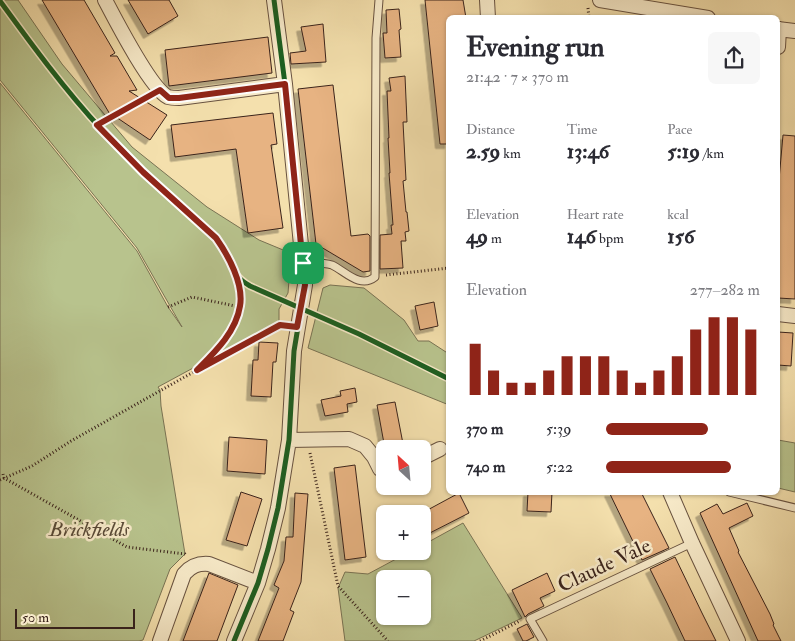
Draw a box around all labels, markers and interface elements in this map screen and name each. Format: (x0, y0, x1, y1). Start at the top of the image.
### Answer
text: Evening run (466, 30, 604, 65)
button: share (708, 32, 760, 84)
text: 21:42 · 7 × 370 m (466, 67, 569, 87)
text: Distance (466, 121, 515, 138)
text: Time (567, 121, 597, 138)
text: Pace (667, 121, 692, 138)
text: 2.59 (466, 138, 500, 165)
text: 13:46 (567, 138, 609, 165)
text: 5:19 (667, 138, 700, 165)
text: km (500, 145, 521, 162)
text: /km (700, 145, 724, 162)
text: Elevation (466, 206, 519, 223)
text: Heart rate (567, 206, 624, 223)
text: kcal (667, 206, 689, 223)
text: 49 (466, 223, 488, 250)
text: 146 (567, 223, 596, 250)
text: 156 (667, 223, 695, 250)
text: m (488, 230, 502, 247)
text: bpm (596, 230, 624, 247)
pin (282, 242, 324, 284)
icon: arrive (289, 249, 317, 277)
text: Elevation (466, 280, 527, 300)
text: 277–282 m (690, 280, 760, 300)
text: 370 m (466, 419, 503, 439)
text: 5:39 (546, 419, 571, 439)
north arrow (376, 440, 431, 495)
map controls (376, 440, 431, 625)
text: 740 m (466, 457, 506, 477)
text: 5:22 (546, 457, 573, 477)
button: + (376, 505, 431, 560)
park label: Brickfields (48, 516, 130, 543)
street label: Claude Vale (553, 532, 655, 599)
button: − (376, 570, 431, 625)
scale bar (15, 606, 135, 629)
text: 50 m (22, 609, 49, 626)

